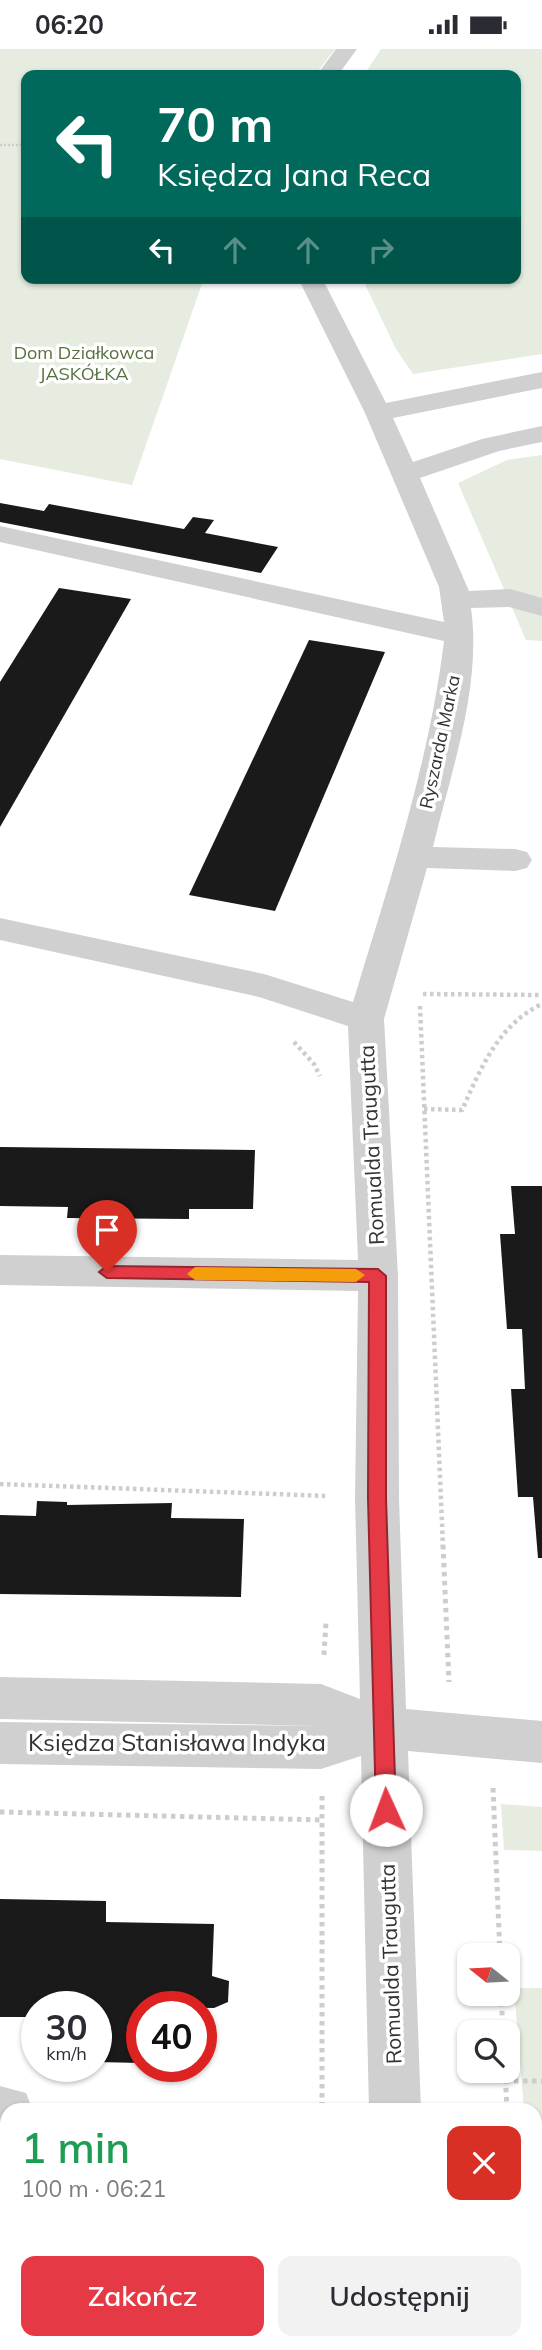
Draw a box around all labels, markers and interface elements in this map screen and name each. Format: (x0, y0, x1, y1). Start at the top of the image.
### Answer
text: 06:20 (35, 8, 104, 41)
text: 70 m (157, 93, 273, 154)
icon: left (42, 98, 133, 189)
text: Księdza Jana Reca (157, 154, 431, 194)
icon: left (143, 231, 181, 269)
icon: ahead (216, 231, 254, 269)
icon: ahead (289, 231, 327, 269)
icon: right (362, 231, 400, 269)
park label: Dom Działkowca JASKÓŁKA (14, 341, 154, 385)
street label: Ryszarda Marka (414, 673, 465, 811)
street label: Romualda Traugutta (353, 1044, 389, 1246)
pin (77, 1200, 137, 1272)
icon: arrive (88, 1211, 126, 1249)
street label: Księdza Stanisława Indyka (28, 1727, 326, 1757)
position arrow (349, 1773, 423, 1847)
street label: Romualda Traugutta (374, 1864, 406, 2065)
north arrow (457, 1943, 520, 2005)
map controls (457, 1943, 520, 2083)
speed limit sign: 40 (126, 1991, 217, 2082)
text: 30 (45, 2005, 88, 2049)
button: search (457, 2020, 520, 2083)
text: km/h (46, 2042, 87, 2065)
text: 1 min (21, 2121, 130, 2174)
button: close (447, 2126, 521, 2200)
text: 100 m · 06:21 (21, 2174, 166, 2203)
button: Zakończ (21, 2256, 264, 2336)
button: Udostępnij (278, 2256, 521, 2336)

